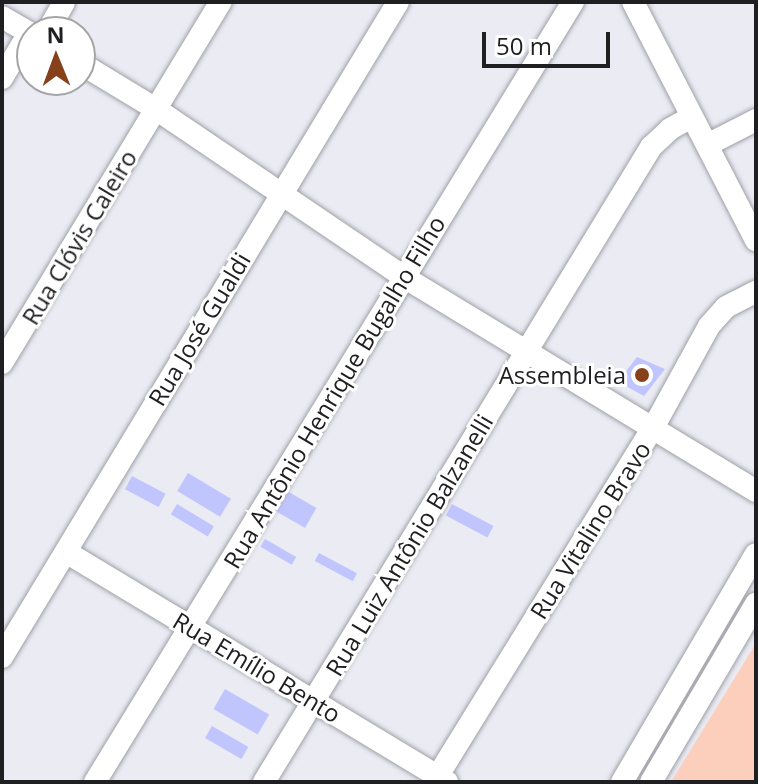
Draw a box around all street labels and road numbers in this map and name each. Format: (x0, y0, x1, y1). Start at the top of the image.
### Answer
street label: Rua Clóvis Caleiro (15, 144, 143, 330)
street label: Rua Antônio Henrique Bugalho Filho (217, 211, 451, 573)
street label: Rua José Gualdi (142, 247, 256, 411)
street label: Rua Luiz Antônio Balzanelli (319, 409, 499, 681)
street label: Rua Vitalino Bravo (524, 436, 656, 624)
street label: Rua Emílio Bento (168, 606, 346, 728)

